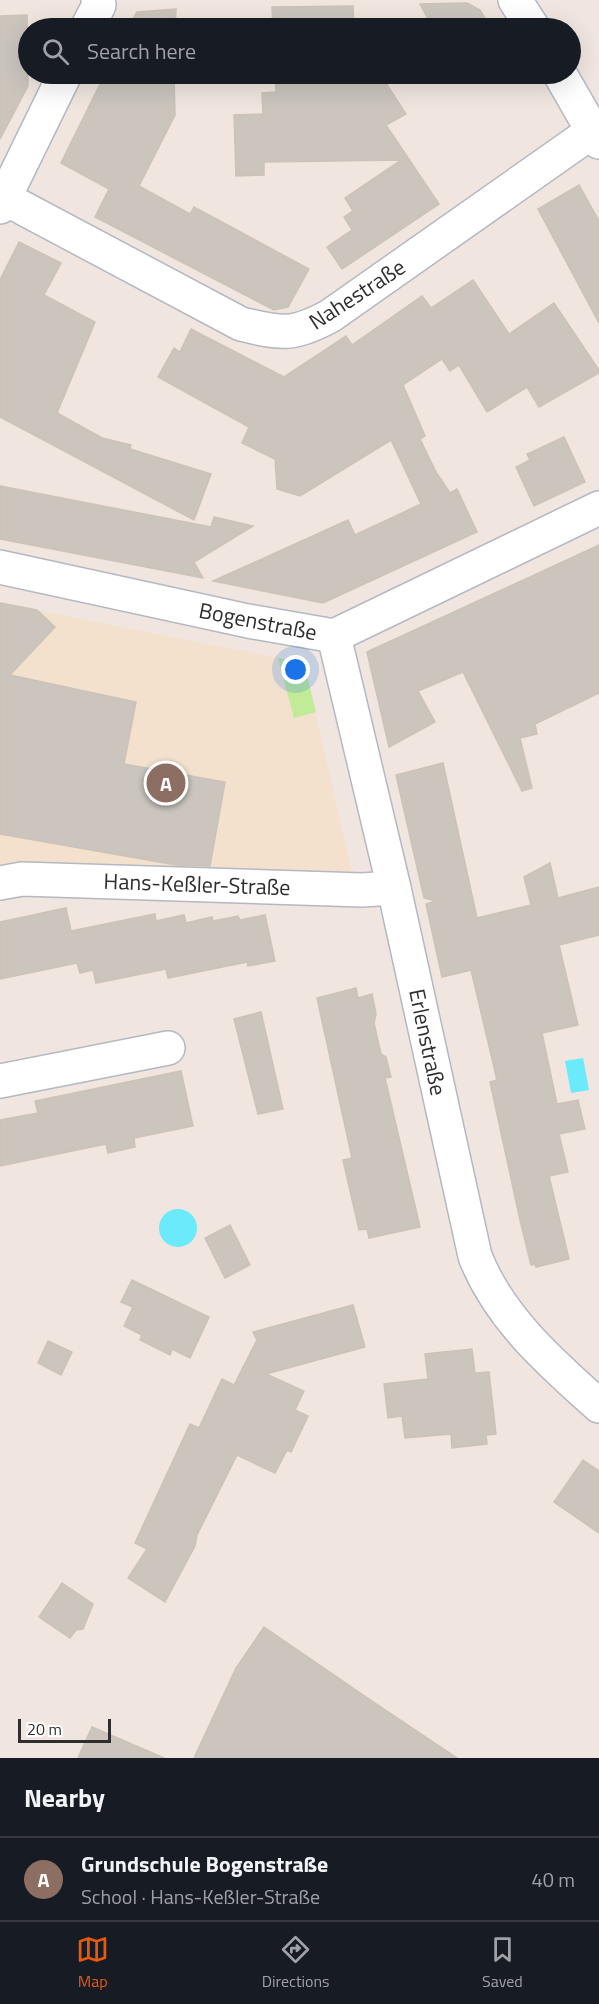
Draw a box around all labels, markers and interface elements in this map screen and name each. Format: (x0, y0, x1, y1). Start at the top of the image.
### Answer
search box (18, 18, 581, 84)
text: Search here (87, 34, 196, 68)
icon: search (39, 35, 72, 68)
street label: Nahestraße (302, 250, 412, 338)
street label: Bogenstraße (196, 593, 320, 649)
your location (281, 655, 310, 684)
pin: A (146, 760, 186, 806)
street label: Hans-Keßler-Straße (103, 864, 291, 904)
street label: Erlenstraße (400, 986, 456, 1098)
scale bar (18, 1716, 111, 1744)
text: 20 m (27, 1717, 62, 1741)
text: Nearby (24, 1778, 105, 1817)
text: Grundschule Bogenstraße (81, 1847, 328, 1881)
text: A (37, 1864, 50, 1895)
text: 40 m (531, 1864, 575, 1895)
text: School · Hans-Keßler-Straße (81, 1881, 320, 1912)
tab: Map (76, 1933, 109, 1993)
tab: Directions (262, 1933, 330, 1993)
tab: Saved (482, 1933, 523, 1993)

